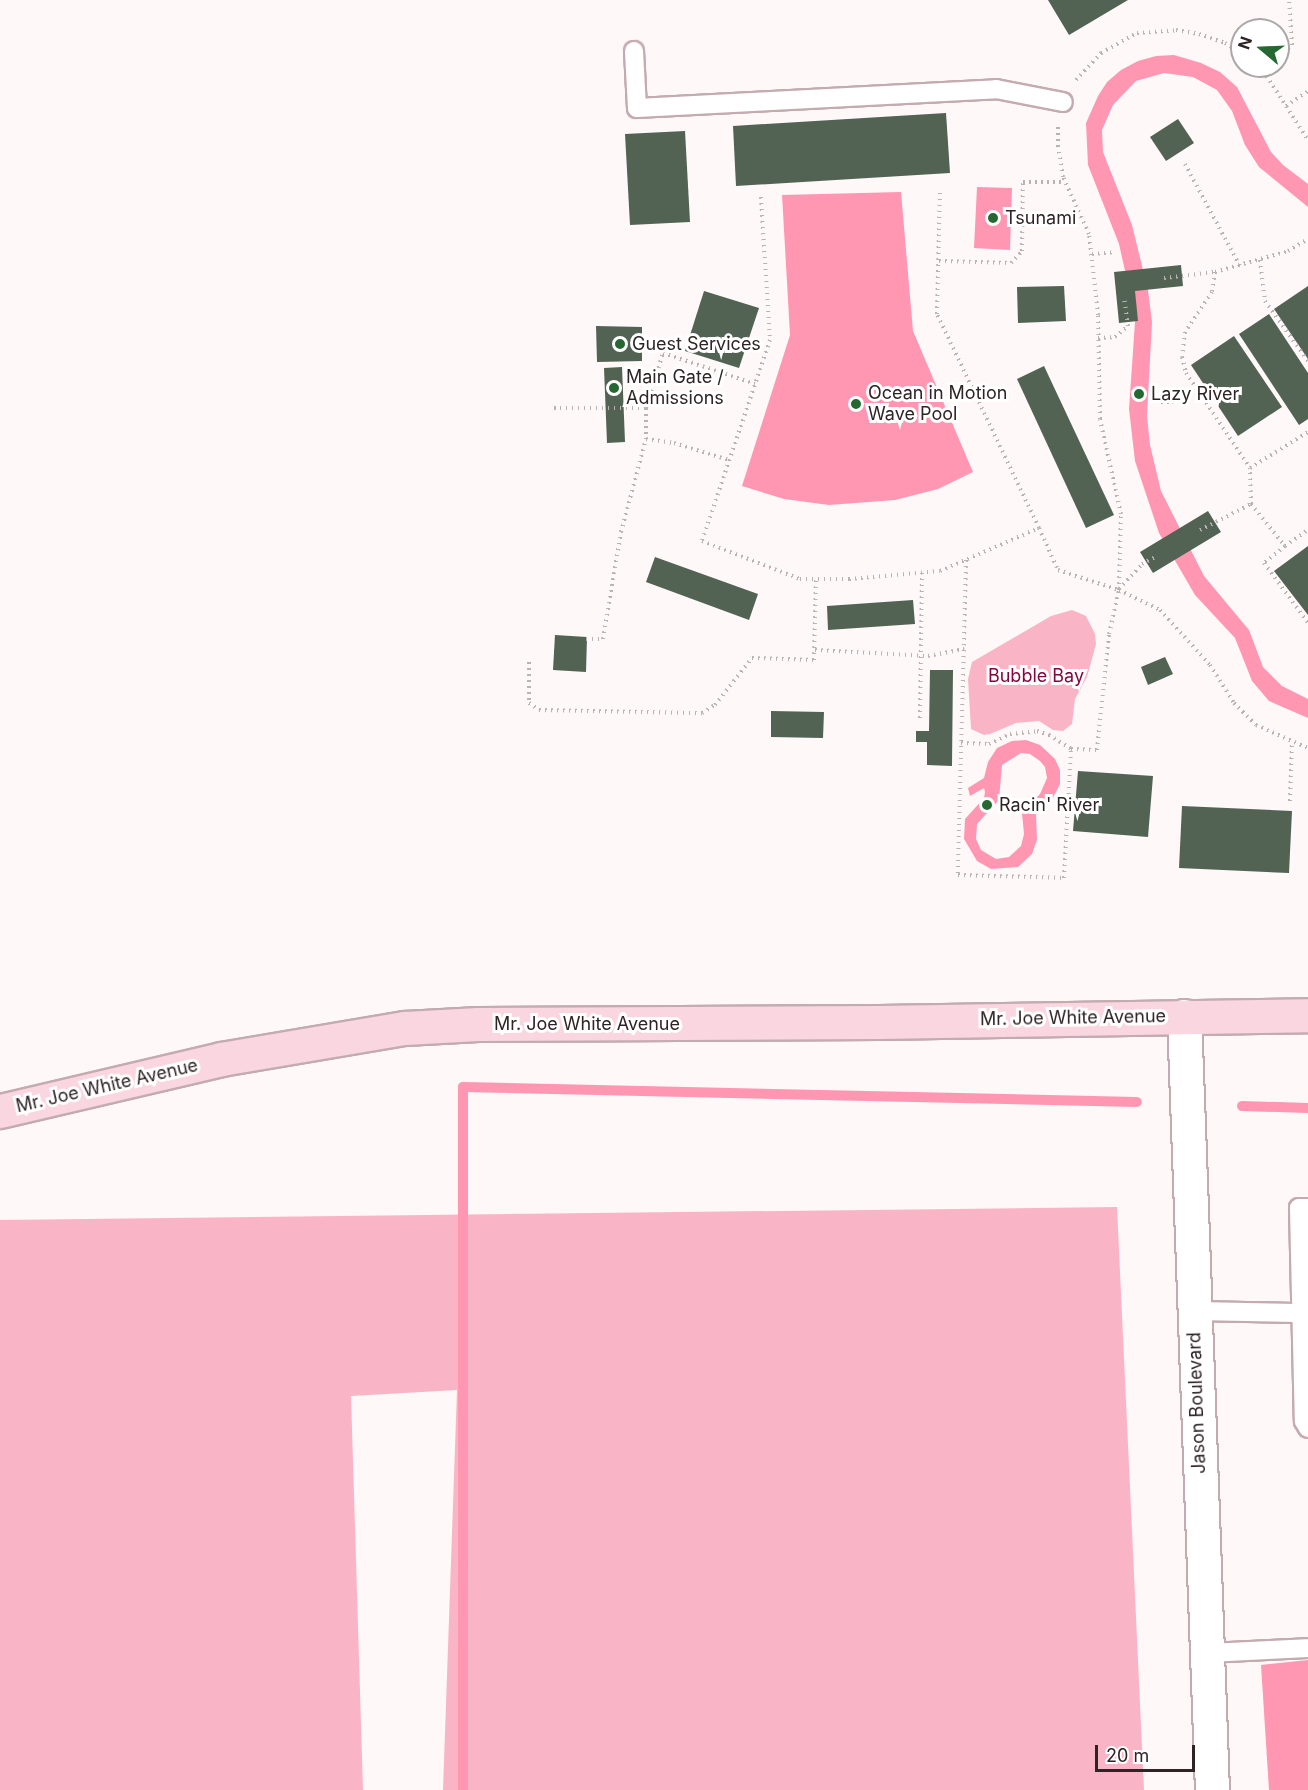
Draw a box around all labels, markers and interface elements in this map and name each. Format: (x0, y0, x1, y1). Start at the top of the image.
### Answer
north arrow (1230, 18, 1290, 78)
text: N (1233, 34, 1256, 52)
place label: Tsunami (1005, 207, 1076, 229)
marker: Tsunami (986, 211, 1000, 225)
place label: Guest Services (632, 333, 761, 355)
marker: Guest Services (613, 337, 627, 351)
place label: Main Gate / Admissions (626, 367, 724, 410)
marker: Main Gate / Admissions (607, 381, 621, 395)
place label: Ocean in Motion Wave Pool (868, 383, 1007, 426)
place label: Lazy River (1151, 383, 1239, 405)
marker: Lazy River (1132, 387, 1146, 401)
marker: Ocean in Motion Wave Pool (849, 397, 863, 411)
park label: Bubble Bay (988, 665, 1084, 687)
place label: Racin' River (999, 794, 1099, 816)
marker: Racin' River (980, 798, 994, 812)
street label: Mr. Joe White Avenue (980, 1006, 1166, 1030)
street label: Mr. Joe White Avenue (494, 1013, 680, 1035)
street label: Mr. Joe White Avenue (14, 1055, 200, 1117)
street label: Jason Boulevard (1184, 1332, 1210, 1474)
scale bar (1098, 1733, 1198, 1771)
text: 20 m (1106, 1745, 1149, 1766)

